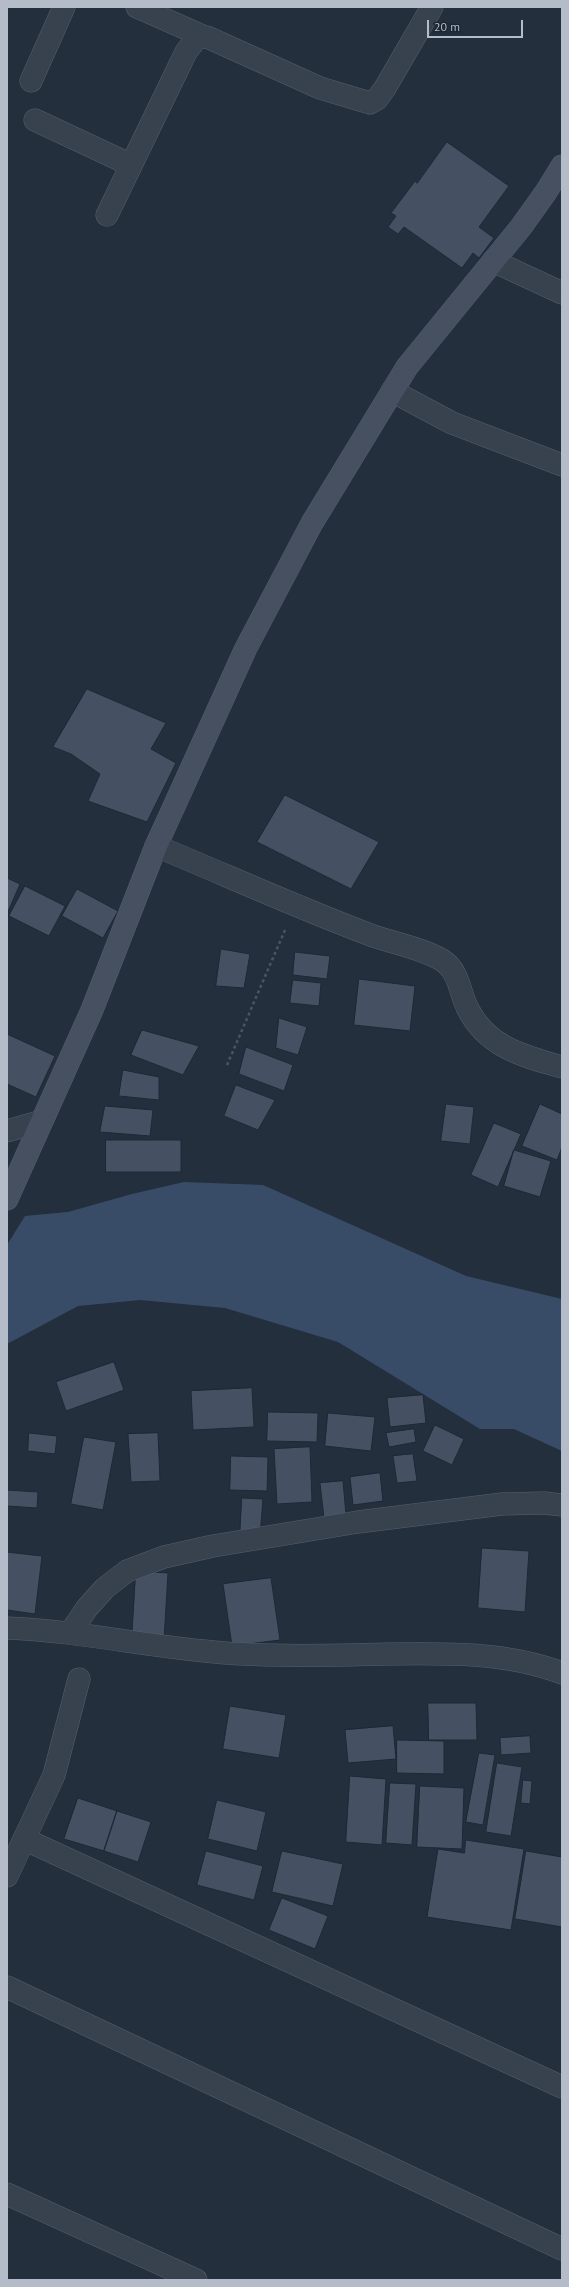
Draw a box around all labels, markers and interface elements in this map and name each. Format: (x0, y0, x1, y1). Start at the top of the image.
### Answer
scale bar (429, 12, 525, 38)
text: 20 m (434, 19, 460, 34)

